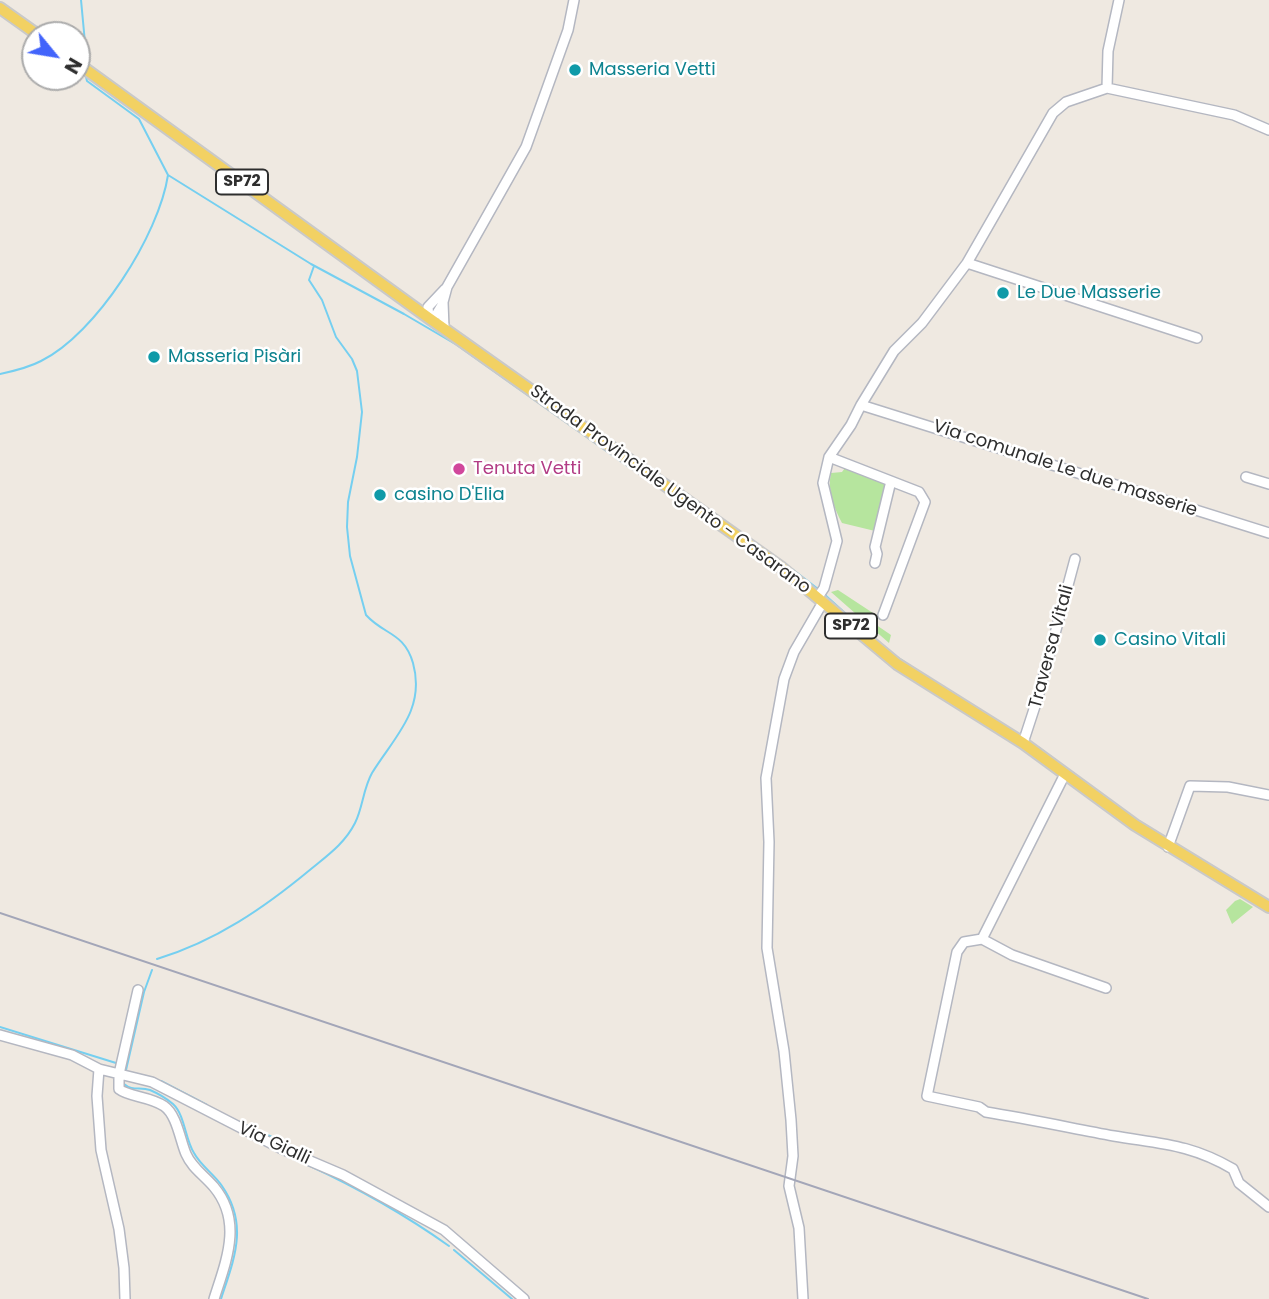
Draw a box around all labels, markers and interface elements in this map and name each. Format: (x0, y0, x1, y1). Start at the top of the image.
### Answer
north arrow (21, 21, 91, 91)
text: N (58, 53, 88, 79)
place label: Masseria Vetti (589, 59, 716, 81)
marker: Masseria Vetti (567, 62, 583, 78)
road number: SP72 (216, 170, 268, 194)
place label: Le Due Masserie (1017, 282, 1161, 304)
marker: Le Due Masserie (995, 285, 1011, 301)
place label: Masseria Pisàri (168, 346, 301, 368)
marker: Masseria Pisàri (146, 349, 162, 365)
street label: Strada Provinciale Ugento - Casarano (525, 381, 815, 599)
street label: Via comunale Le due masserie (930, 416, 1200, 522)
place label: Tenuta Vetti (473, 458, 581, 480)
marker: Tenuta Vetti (451, 461, 467, 477)
place label: casino D'Elia (394, 484, 505, 506)
marker: casino D'Elia (372, 487, 388, 503)
street label: Traversa Vitali (1025, 583, 1079, 711)
road number: SP72 (825, 614, 877, 638)
place label: Casino Vitali (1114, 629, 1226, 651)
marker: Casino Vitali (1092, 632, 1108, 648)
street label: Via Gialli (234, 1118, 314, 1170)

